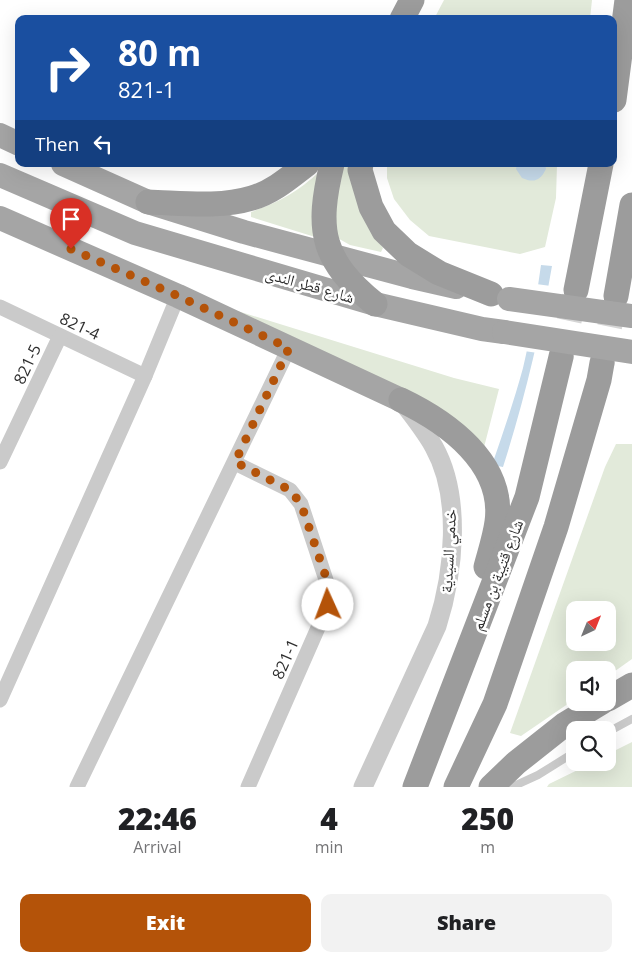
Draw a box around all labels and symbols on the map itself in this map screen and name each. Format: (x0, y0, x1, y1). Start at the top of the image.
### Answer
pin (50, 198, 92, 249)
street label: شارع قطر الندى (263, 262, 357, 308)
street label: 821-4 (56, 307, 104, 345)
street label: 821-5 (8, 340, 46, 388)
street label: خدمي السيدية (435, 508, 463, 594)
street label: شارع قتيبة بن مسلم (466, 516, 528, 634)
position arrow (301, 578, 353, 630)
north arrow (566, 601, 616, 651)
street label: 821-1 (266, 635, 304, 683)

